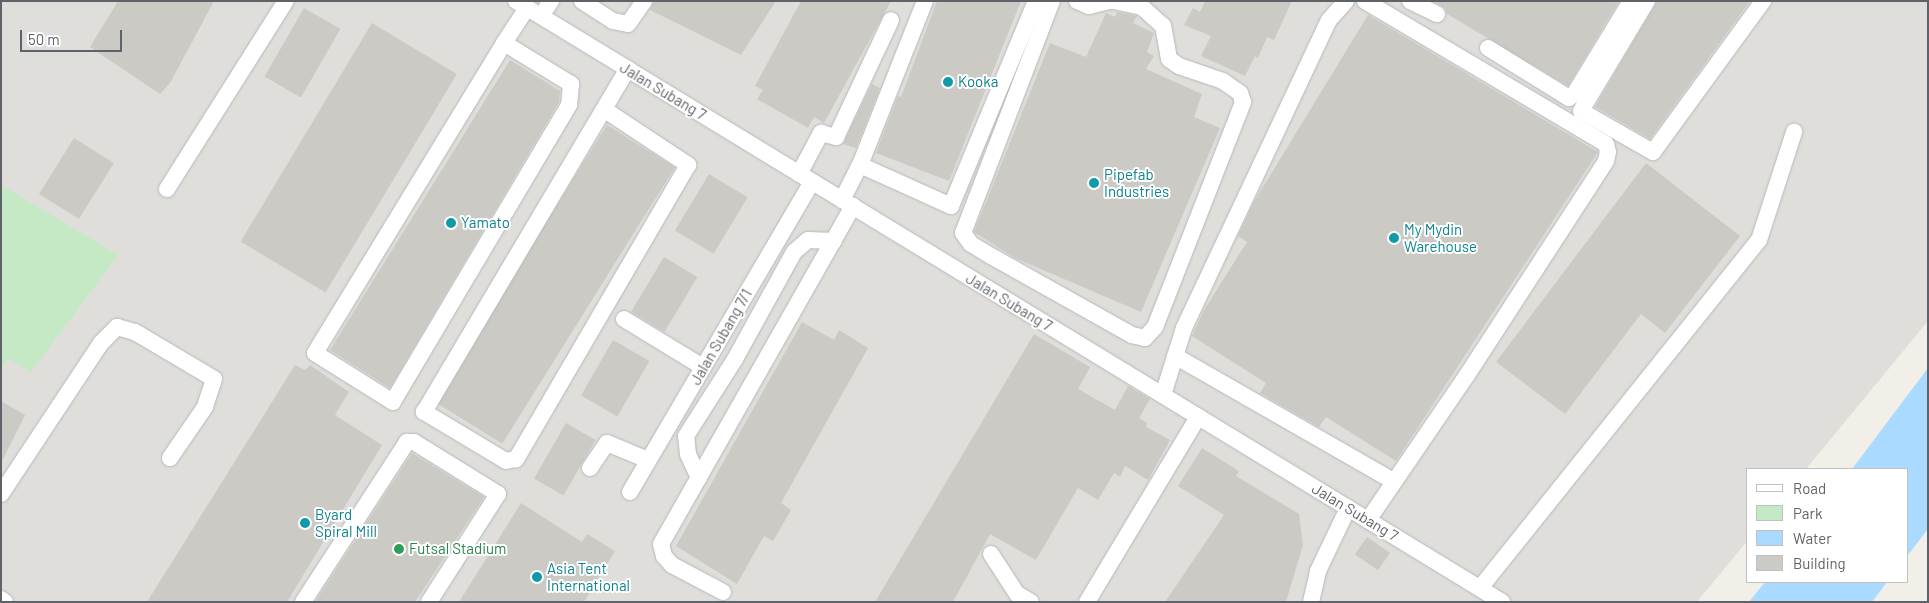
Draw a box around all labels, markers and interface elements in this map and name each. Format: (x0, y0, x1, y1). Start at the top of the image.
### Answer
scale bar (22, 20, 125, 52)
text: 50 m (28, 30, 60, 48)
street label: Jalan Subang 7 (617, 58, 709, 124)
place label: Kooka (958, 73, 998, 91)
marker: Kooka (942, 76, 954, 88)
place label: Pipefab Industries (1104, 165, 1169, 200)
marker: Pipefab Industries (1088, 177, 1100, 189)
place label: Yamato (461, 214, 510, 232)
marker: Yamato (445, 217, 457, 229)
place label: My Mydin Warehouse (1404, 220, 1477, 255)
marker: My Mydin Warehouse (1388, 232, 1400, 244)
street label: Jalan Subang 7 (963, 269, 1055, 335)
street label: Jalan Subang 7/1 (686, 286, 756, 388)
legend (1746, 468, 1909, 583)
street label: Jalan Subang 7 (1309, 479, 1401, 545)
text: Road (1793, 479, 1826, 497)
text: Park (1793, 504, 1822, 522)
place label: Byard Spiral Mill (315, 505, 377, 540)
marker: Byard Spiral Mill (299, 517, 311, 529)
text: Water (1793, 529, 1832, 547)
place label: Futsal Stadium (409, 540, 506, 558)
marker: Futsal Stadium (393, 543, 405, 555)
text: Building (1793, 554, 1846, 572)
place label: Asia Tent International (547, 559, 630, 594)
marker: Asia Tent International (531, 571, 543, 583)

